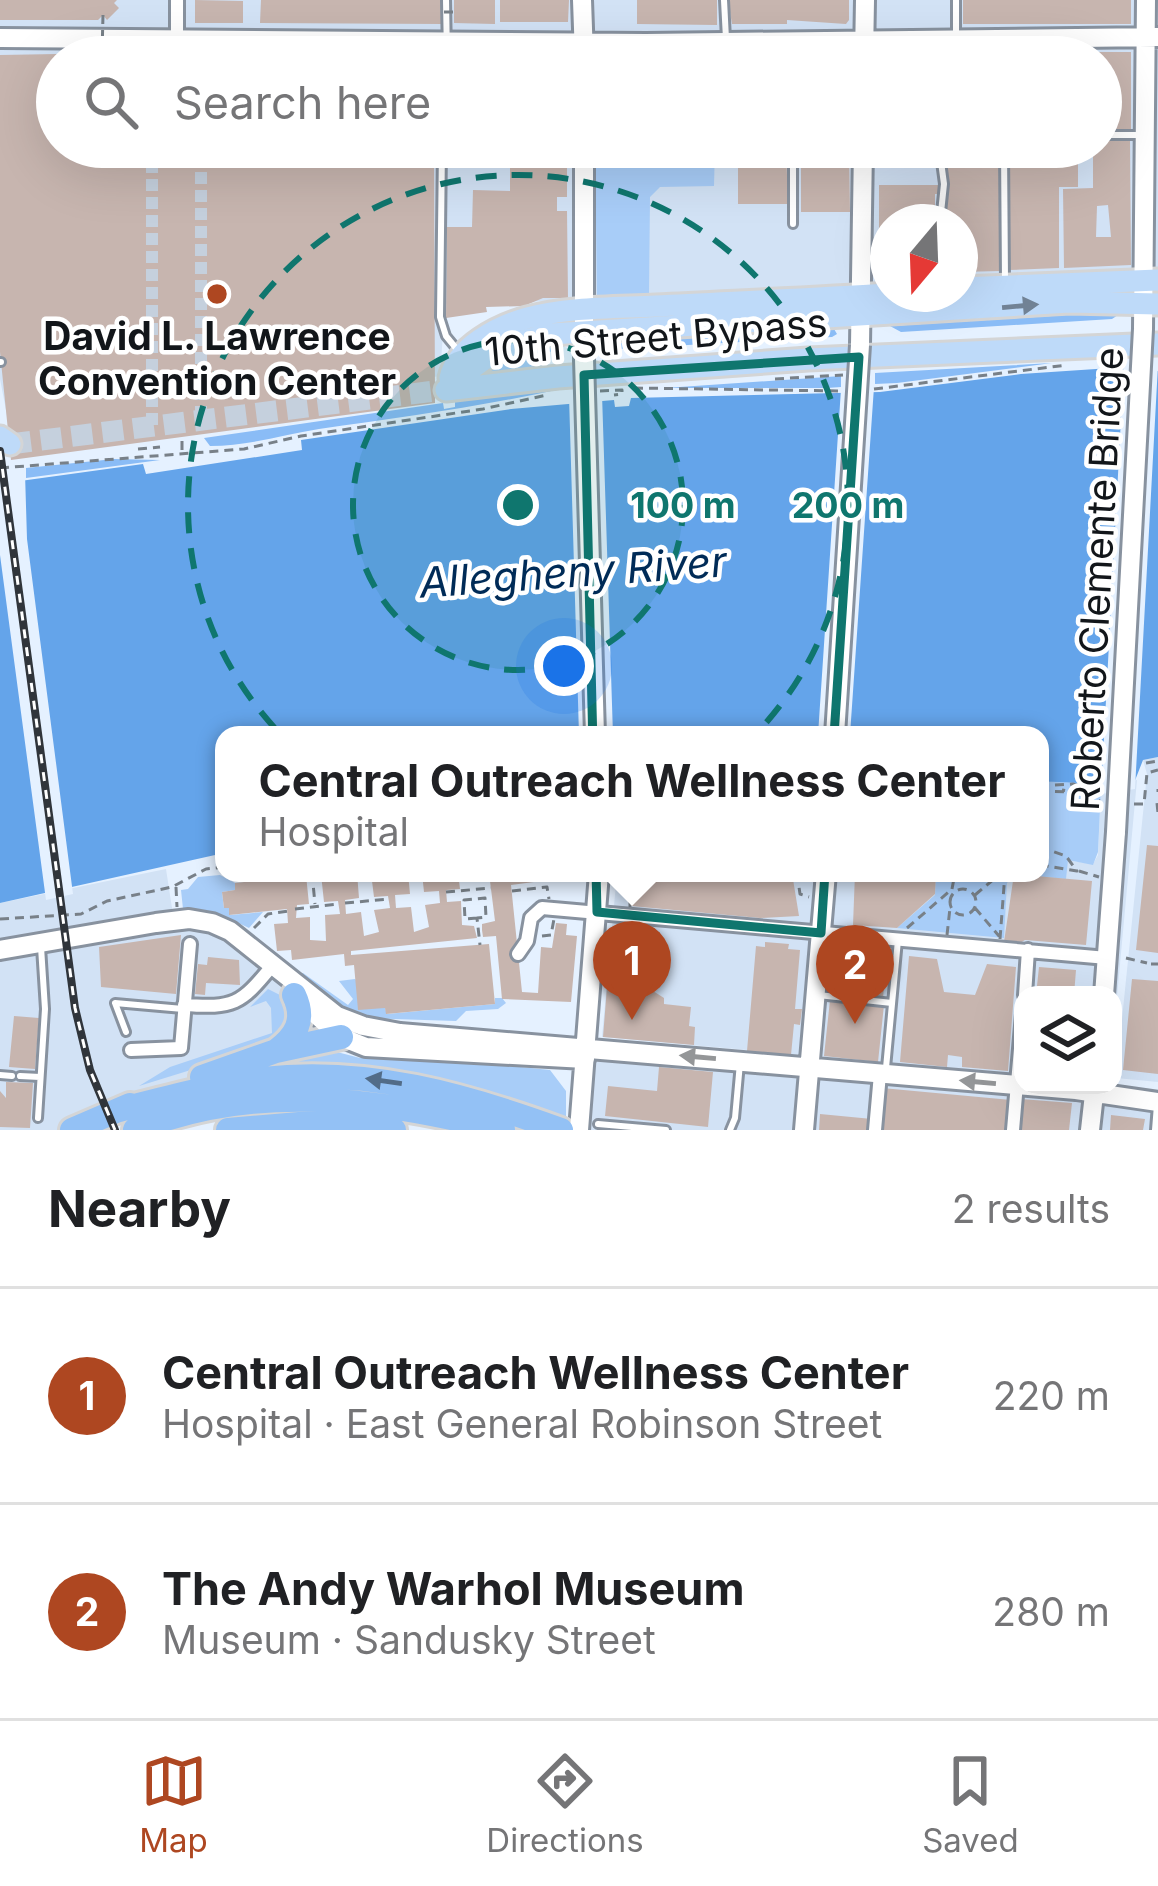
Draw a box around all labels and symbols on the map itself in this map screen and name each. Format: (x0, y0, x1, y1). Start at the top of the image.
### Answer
north arrow (870, 204, 978, 312)
marker: David L. Lawrence Convention Center (204, 281, 230, 307)
one-way arrow (1002, 296, 1039, 315)
street label: 10th Street Bypass (483, 298, 829, 375)
place label: David L. Lawrence Convention Center (38, 312, 396, 404)
street label: Roberto Clemente Bridge (1061, 346, 1132, 812)
text: 100 m (630, 483, 736, 527)
text: 200 m (792, 483, 904, 527)
centre of rings (497, 484, 539, 526)
water label: Allegheny River (417, 535, 729, 608)
your location (534, 636, 594, 696)
pin: 1 (593, 921, 671, 1020)
pin: 2 (816, 925, 894, 1024)
one-way arrow (679, 1047, 716, 1066)
one-way arrow (365, 1071, 402, 1090)
one-way arrow (959, 1072, 996, 1091)

